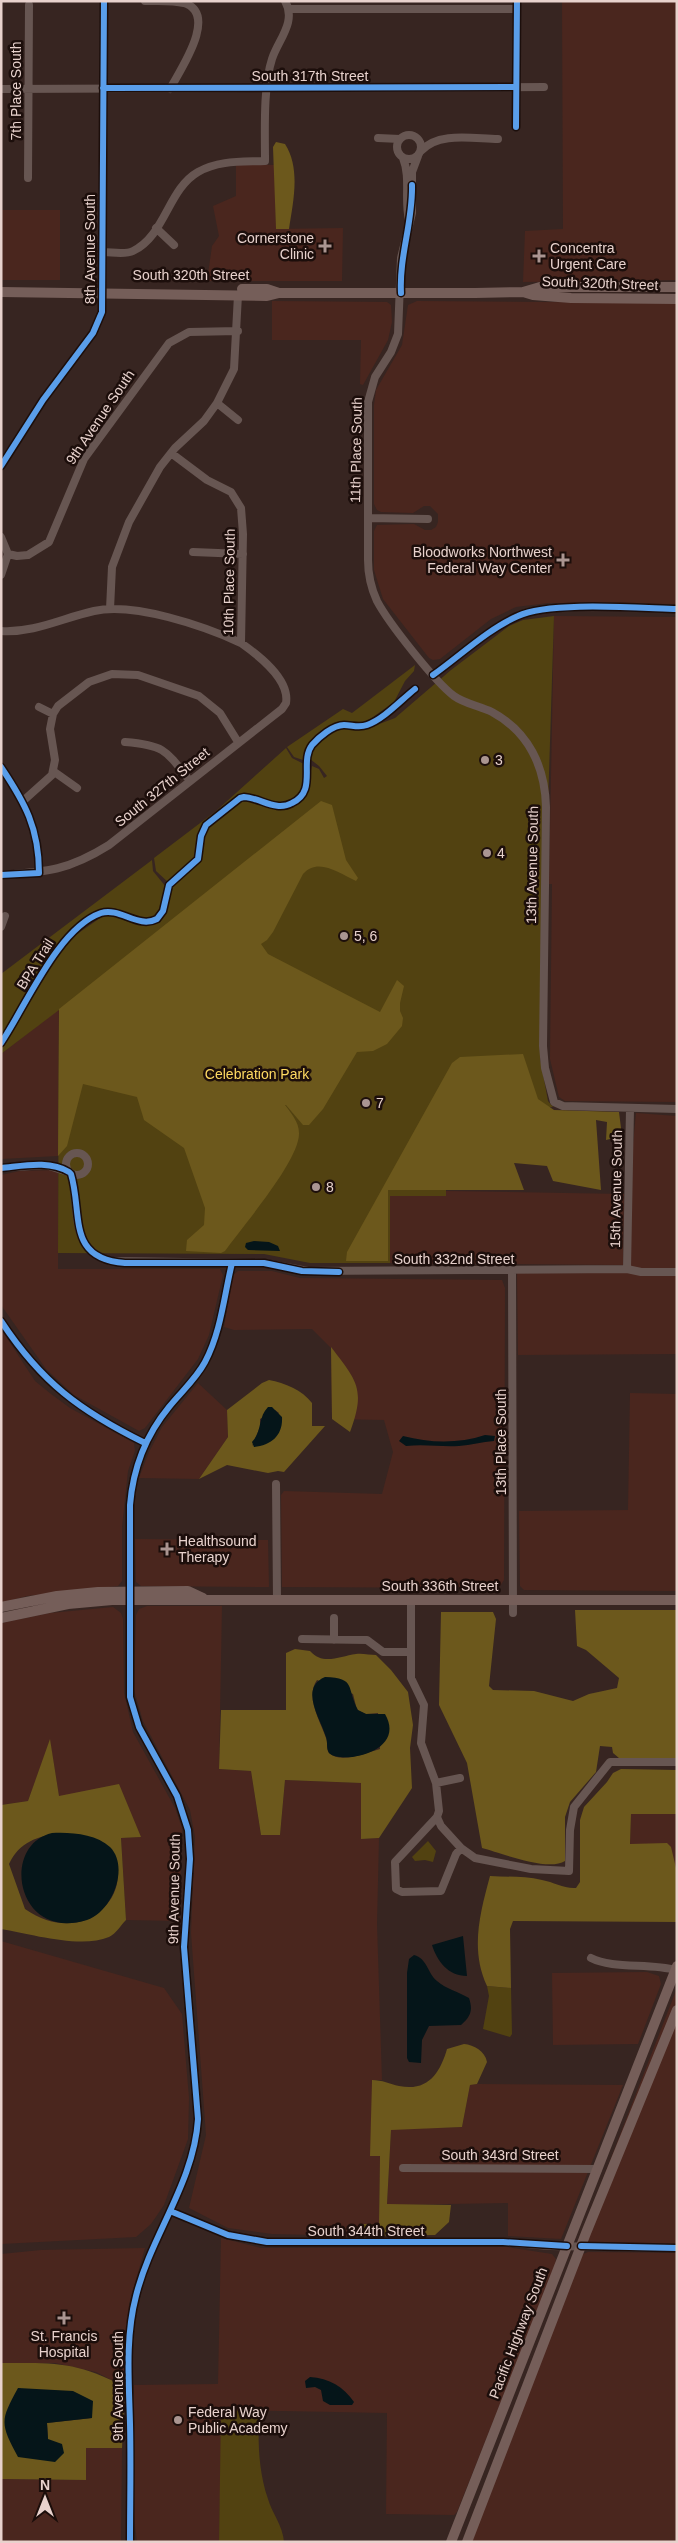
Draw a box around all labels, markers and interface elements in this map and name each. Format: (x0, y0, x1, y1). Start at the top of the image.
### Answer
street label: 7th Place South (8, 42, 24, 140)
street label: South 317th Street (252, 68, 368, 84)
street label: 8th Avenue South (82, 194, 98, 304)
place label: Cornerstone Clinic (237, 230, 314, 262)
marker: Cornerstone Clinic (318, 239, 332, 253)
place label: Concentra Urgent Care (550, 240, 626, 272)
marker: Concentra Urgent Care (532, 249, 546, 263)
street label: South 320th Street (133, 267, 249, 283)
street label: South 320th Street (541, 273, 659, 293)
street label: 9th Avenue South (63, 367, 137, 467)
street label: 11th Place South (347, 397, 365, 503)
street label: 10th Place South (220, 529, 238, 635)
place label: Bloodworks Northwest Federal Way Center (413, 544, 552, 576)
marker: Bloodworks Northwest Federal Way Center (556, 553, 570, 567)
street label: South 327th Street (112, 744, 212, 830)
place label: 3 (495, 752, 503, 768)
marker: 3 (479, 754, 491, 766)
street label: 13th Avenue South (523, 806, 541, 924)
place label: 4 (497, 845, 505, 861)
marker: 4 (481, 847, 493, 859)
place label: 5, 6 (354, 928, 378, 944)
marker: 5, 6 (338, 930, 350, 942)
street label: BPA Trail (13, 936, 57, 992)
park label: Celebration Park (205, 1066, 310, 1082)
place label: 7 (376, 1095, 384, 1111)
marker: 7 (360, 1097, 372, 1109)
street label: 15th Avenue South (607, 1130, 625, 1248)
place label: 8 (326, 1179, 334, 1195)
marker: 8 (310, 1181, 322, 1193)
street label: South 332nd Street (394, 1251, 514, 1267)
street label: 13th Place South (493, 1389, 509, 1495)
place label: Healthsound Therapy (178, 1533, 257, 1565)
marker: Healthsound Therapy (160, 1542, 174, 1556)
street label: South 336th Street (382, 1578, 498, 1594)
street label: 9th Avenue South (165, 1834, 183, 1944)
street label: South 343rd Street (441, 2147, 559, 2163)
street label: South 344th Street (308, 2223, 424, 2239)
street label: Pacific Highway South (486, 2265, 550, 2401)
marker: St. Francis Hospital (57, 2311, 71, 2325)
place label: St. Francis Hospital (31, 2328, 97, 2360)
street label: 9th Avenue South (110, 2331, 126, 2441)
place label: Federal Way Public Academy (188, 2404, 288, 2436)
marker: Federal Way Public Academy (172, 2414, 184, 2426)
north arrow (20, 2473, 70, 2523)
text: N (40, 2477, 50, 2493)

